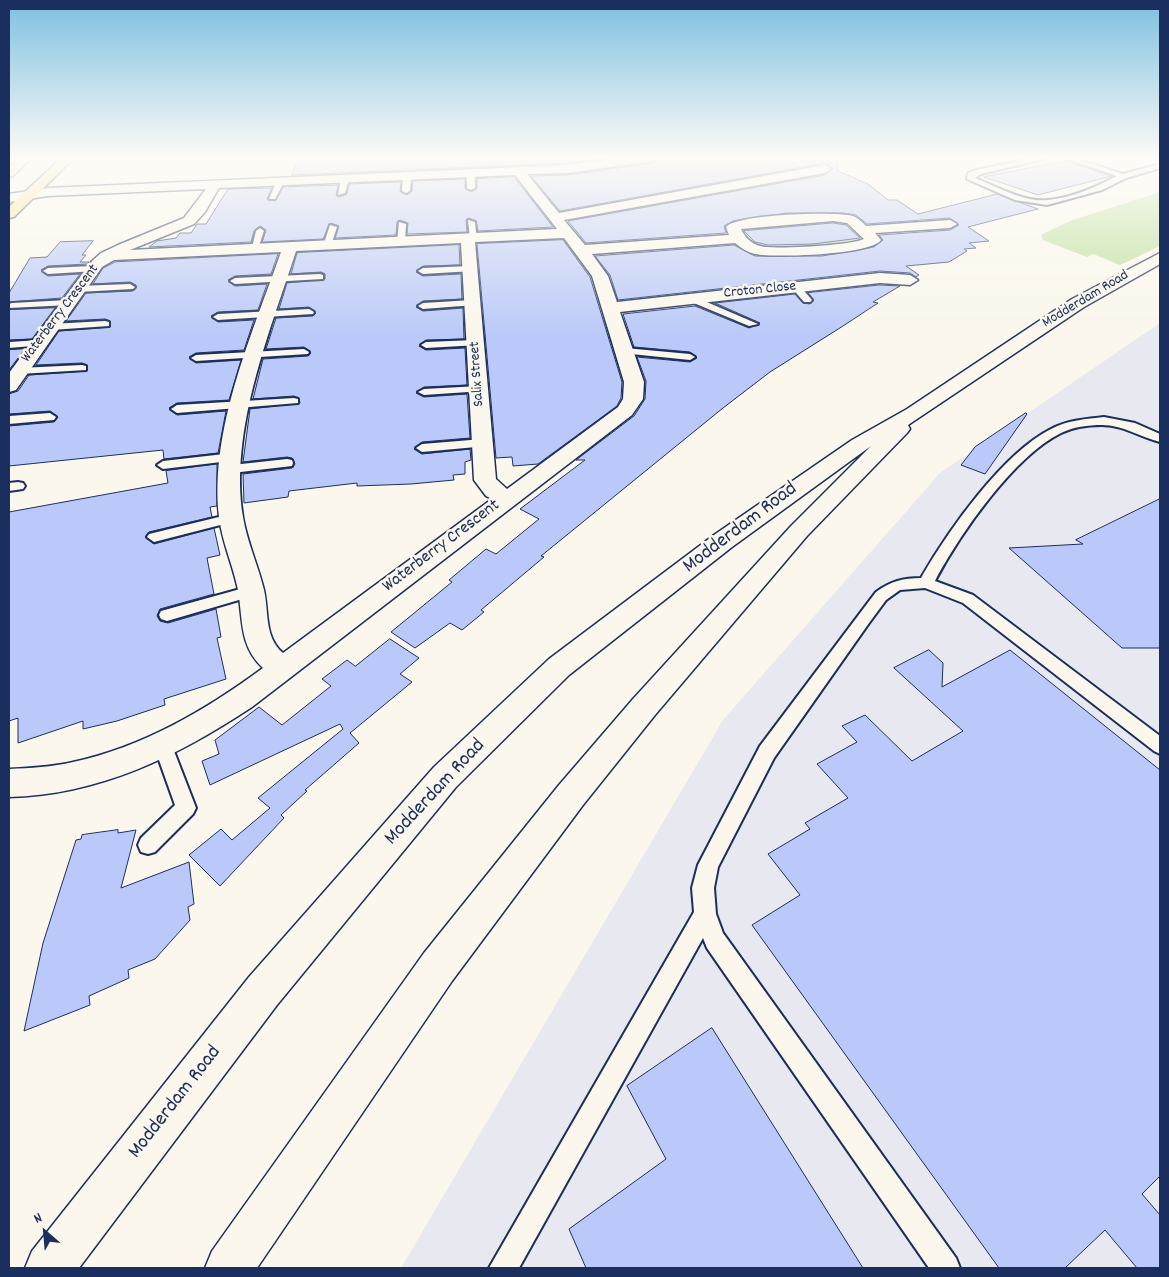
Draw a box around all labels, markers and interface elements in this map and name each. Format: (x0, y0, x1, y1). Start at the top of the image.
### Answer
street label: Waterberry Crescent (18, 261, 104, 367)
street label: Modderdam Road (1040, 267, 1132, 333)
street label: Croton Close (723, 278, 797, 304)
street label: Salix Street (467, 341, 489, 407)
street label: Modderdam Road (679, 478, 803, 580)
street label: Waterberry Crescent (379, 496, 505, 598)
street label: Modderdam Road (380, 734, 492, 852)
street label: Modderdam Road (124, 1041, 228, 1165)
north arrow (20, 1207, 70, 1257)
text: N (31, 1208, 46, 1229)

